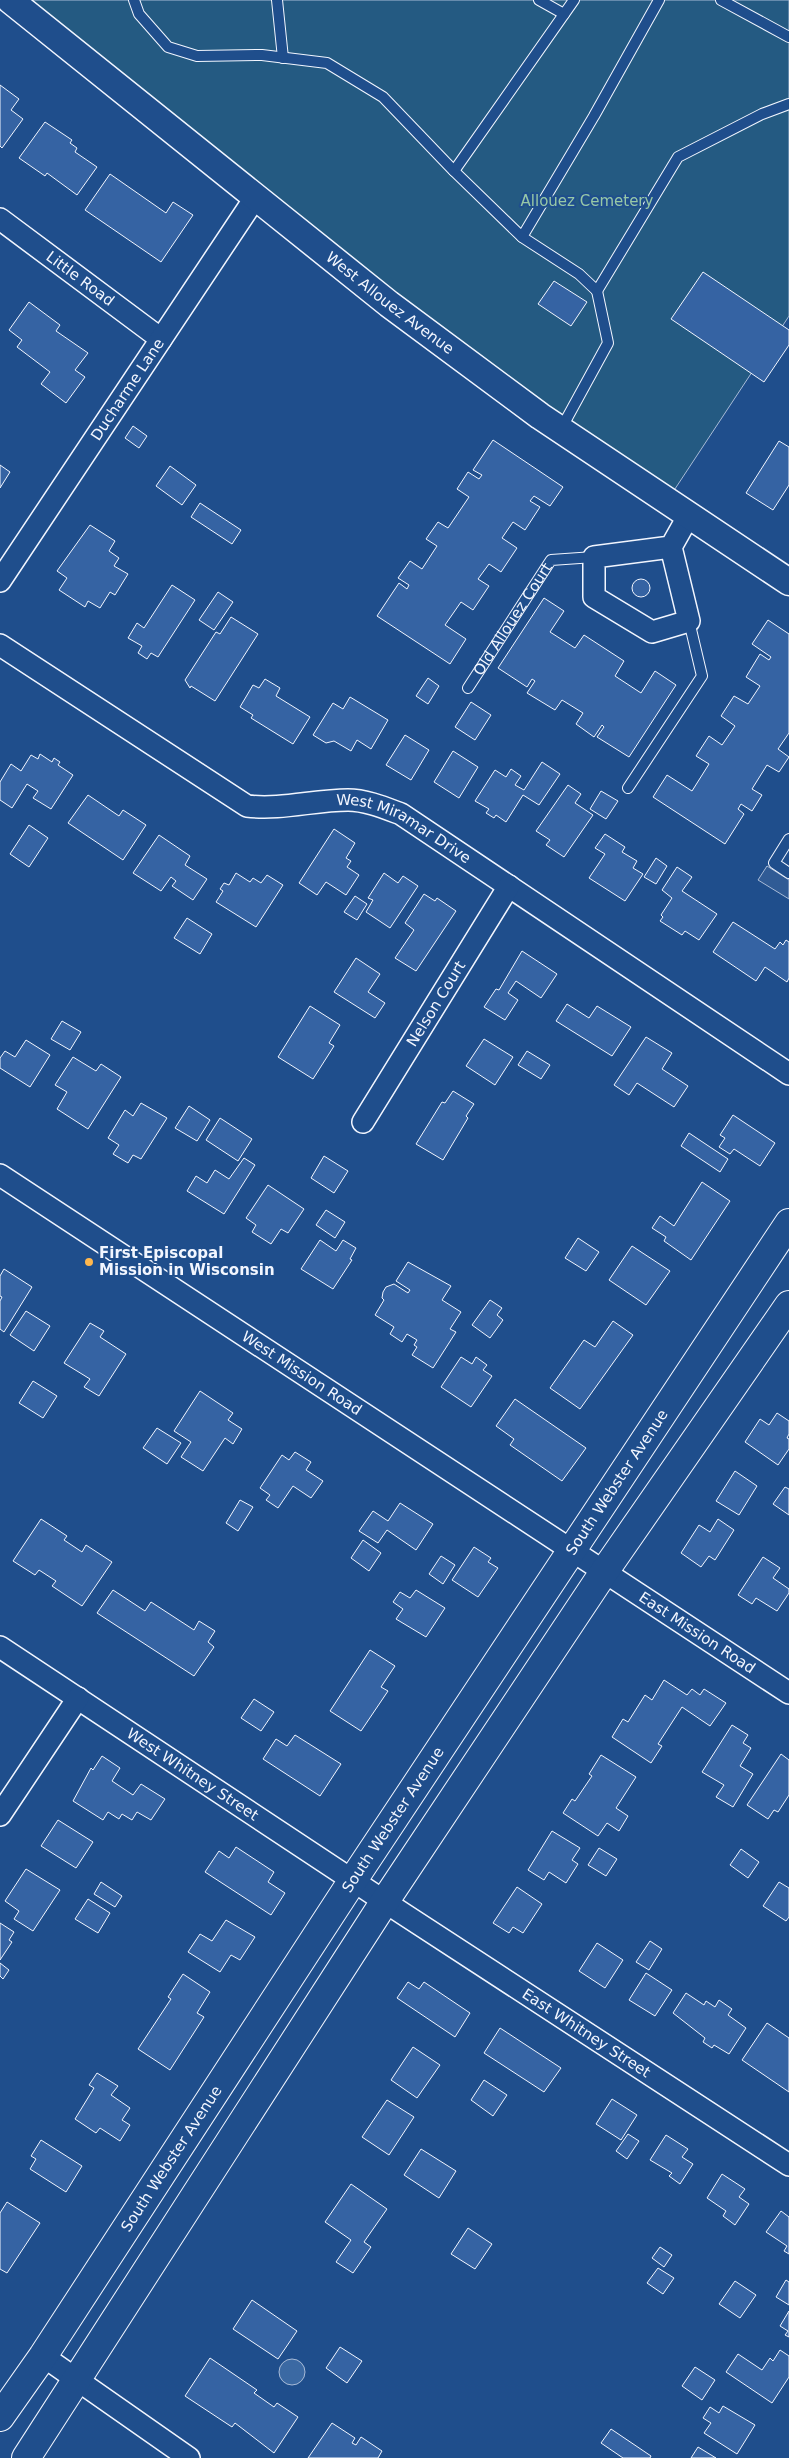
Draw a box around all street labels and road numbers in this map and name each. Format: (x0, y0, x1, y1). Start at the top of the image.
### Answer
street label: Little Road (43, 248, 118, 310)
street label: West Allouez Avenue (322, 248, 457, 358)
street label: Ducharme Lane (87, 335, 168, 444)
street label: Old Allouez Court (469, 559, 556, 679)
street label: West Miramar Drive (336, 791, 474, 867)
street label: Nelson Court (403, 958, 469, 1050)
street label: West Mission Road (238, 1327, 365, 1419)
street label: South Webster Avenue (562, 1406, 672, 1558)
street label: East Mission Road (636, 1588, 759, 1677)
street label: West Whitney Street (123, 1724, 262, 1825)
street label: South Webster Avenue (338, 1744, 448, 1896)
street label: East Whitney Street (519, 1985, 654, 2081)
street label: South Webster Avenue (117, 2082, 226, 2235)

